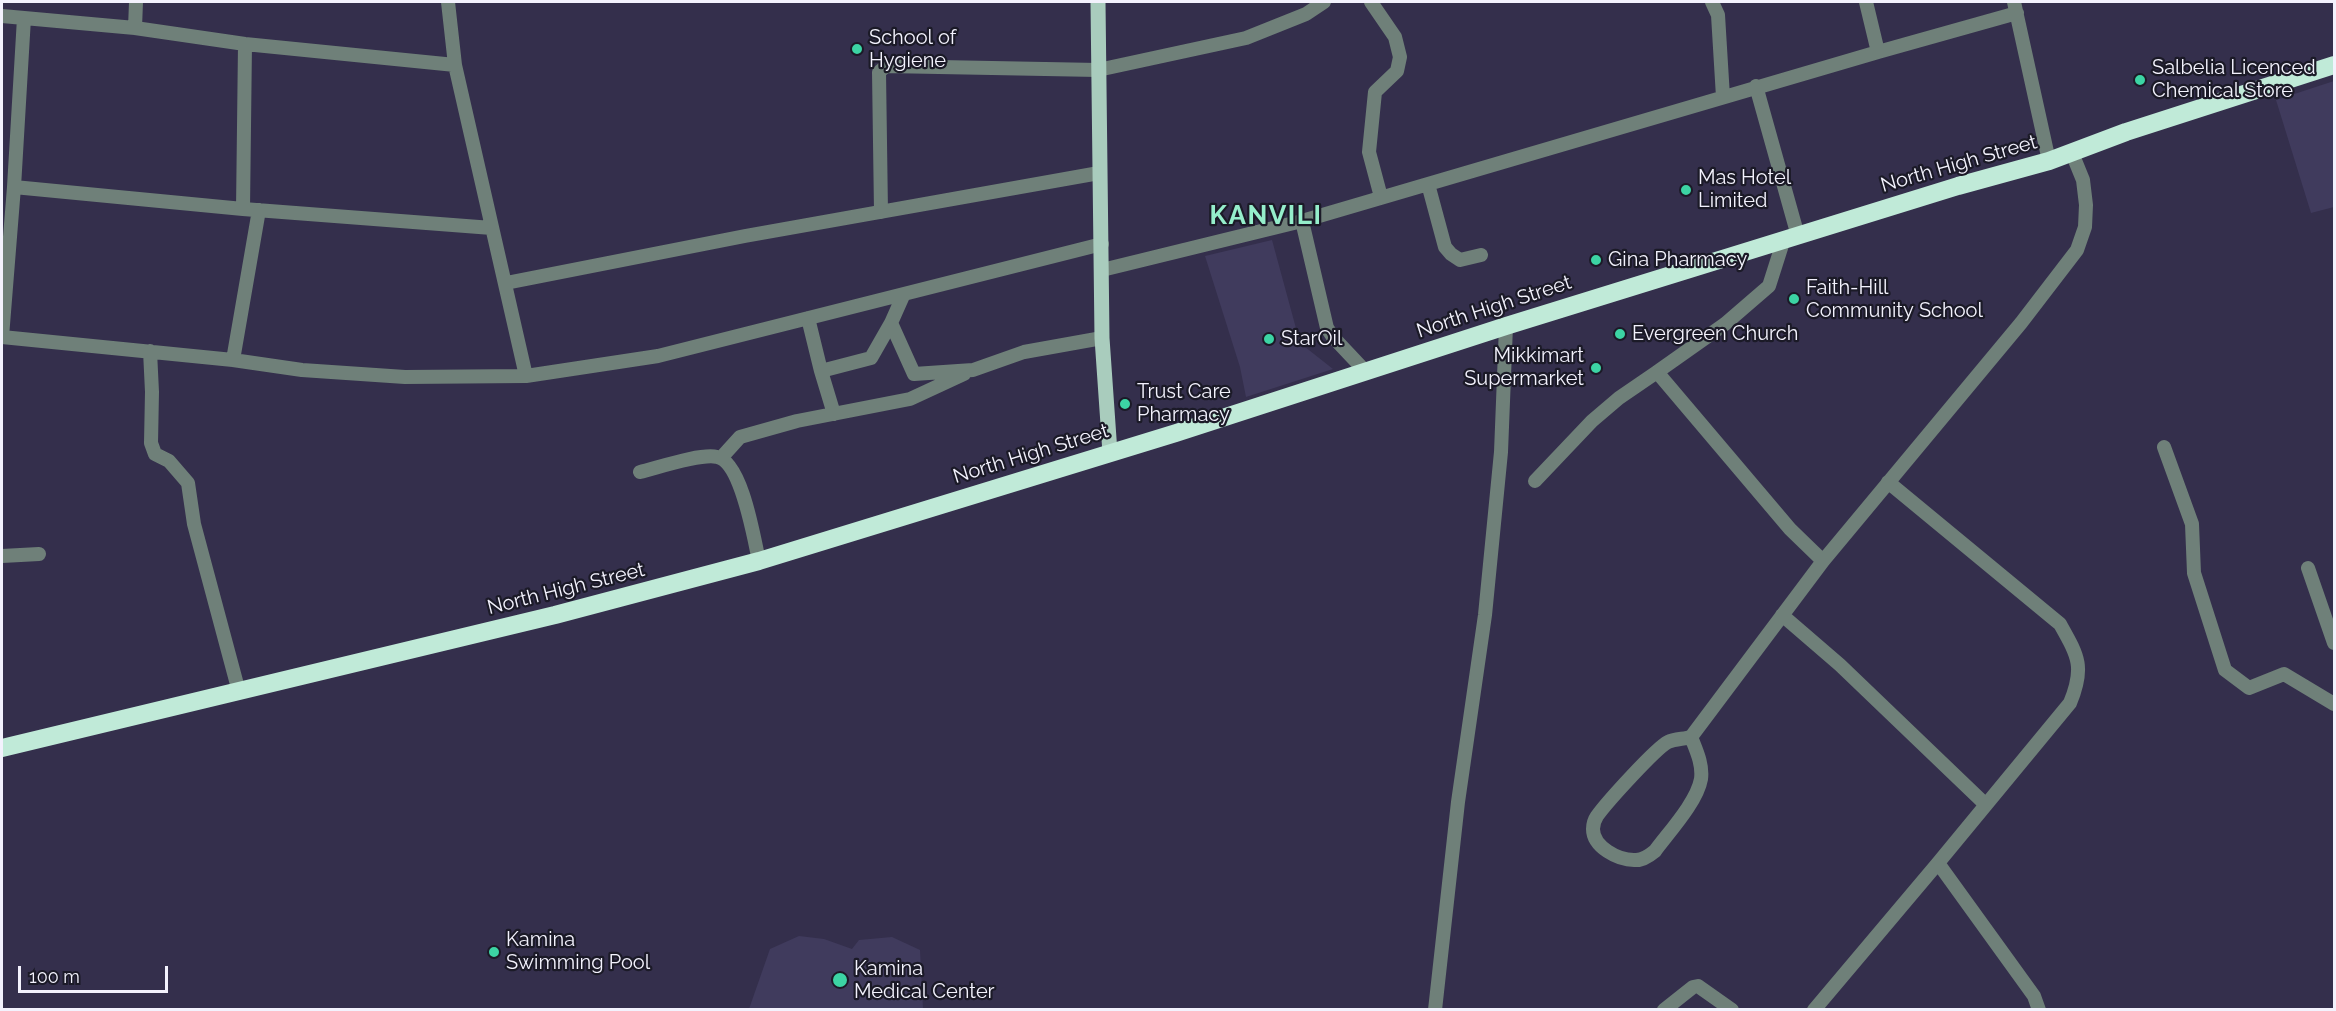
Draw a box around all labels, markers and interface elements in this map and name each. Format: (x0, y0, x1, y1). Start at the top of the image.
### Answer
place label: School of Hygiene (869, 26, 956, 73)
marker: School of Hygiene (850, 42, 864, 56)
place label: Salbelia Licenced Chemical Store (2152, 56, 2316, 103)
marker: Salbelia Licenced Chemical Store (2133, 73, 2147, 87)
street label: North High Street (1878, 130, 2040, 198)
place label: Mas Hotel Limited (1698, 166, 1791, 213)
marker: Mas Hotel Limited (1679, 183, 1693, 197)
district label: KANVILI (1210, 200, 1322, 232)
place label: Gina Pharmacy (1608, 248, 1747, 272)
marker: Gina Pharmacy (1589, 253, 1603, 267)
street label: North High Street (1414, 271, 1574, 343)
place label: Faith-Hill Community School (1806, 276, 1983, 323)
marker: Faith-Hill Community School (1787, 292, 1801, 306)
place label: Evergreen Church (1632, 322, 1798, 346)
place label: StarOil (1281, 327, 1342, 351)
marker: Evergreen Church (1613, 327, 1627, 341)
marker: StarOil (1262, 332, 1276, 346)
place label: Mikkimart Supermarket (1464, 344, 1584, 391)
marker: Mikkimart Supermarket (1589, 361, 1603, 375)
place label: Trust Care Pharmacy (1137, 380, 1231, 427)
marker: Trust Care Pharmacy (1118, 397, 1132, 411)
street label: North High Street (950, 419, 1112, 489)
street label: North High Street (485, 558, 647, 620)
place label: Kamina Swimming Pool (506, 928, 650, 975)
marker: Kamina Swimming Pool (487, 945, 501, 959)
scale bar (21, 954, 171, 992)
place label: Kamina Medical Center (854, 957, 995, 1004)
text: 100 m (29, 966, 80, 987)
marker: Kamina Medical Center (831, 971, 849, 989)

